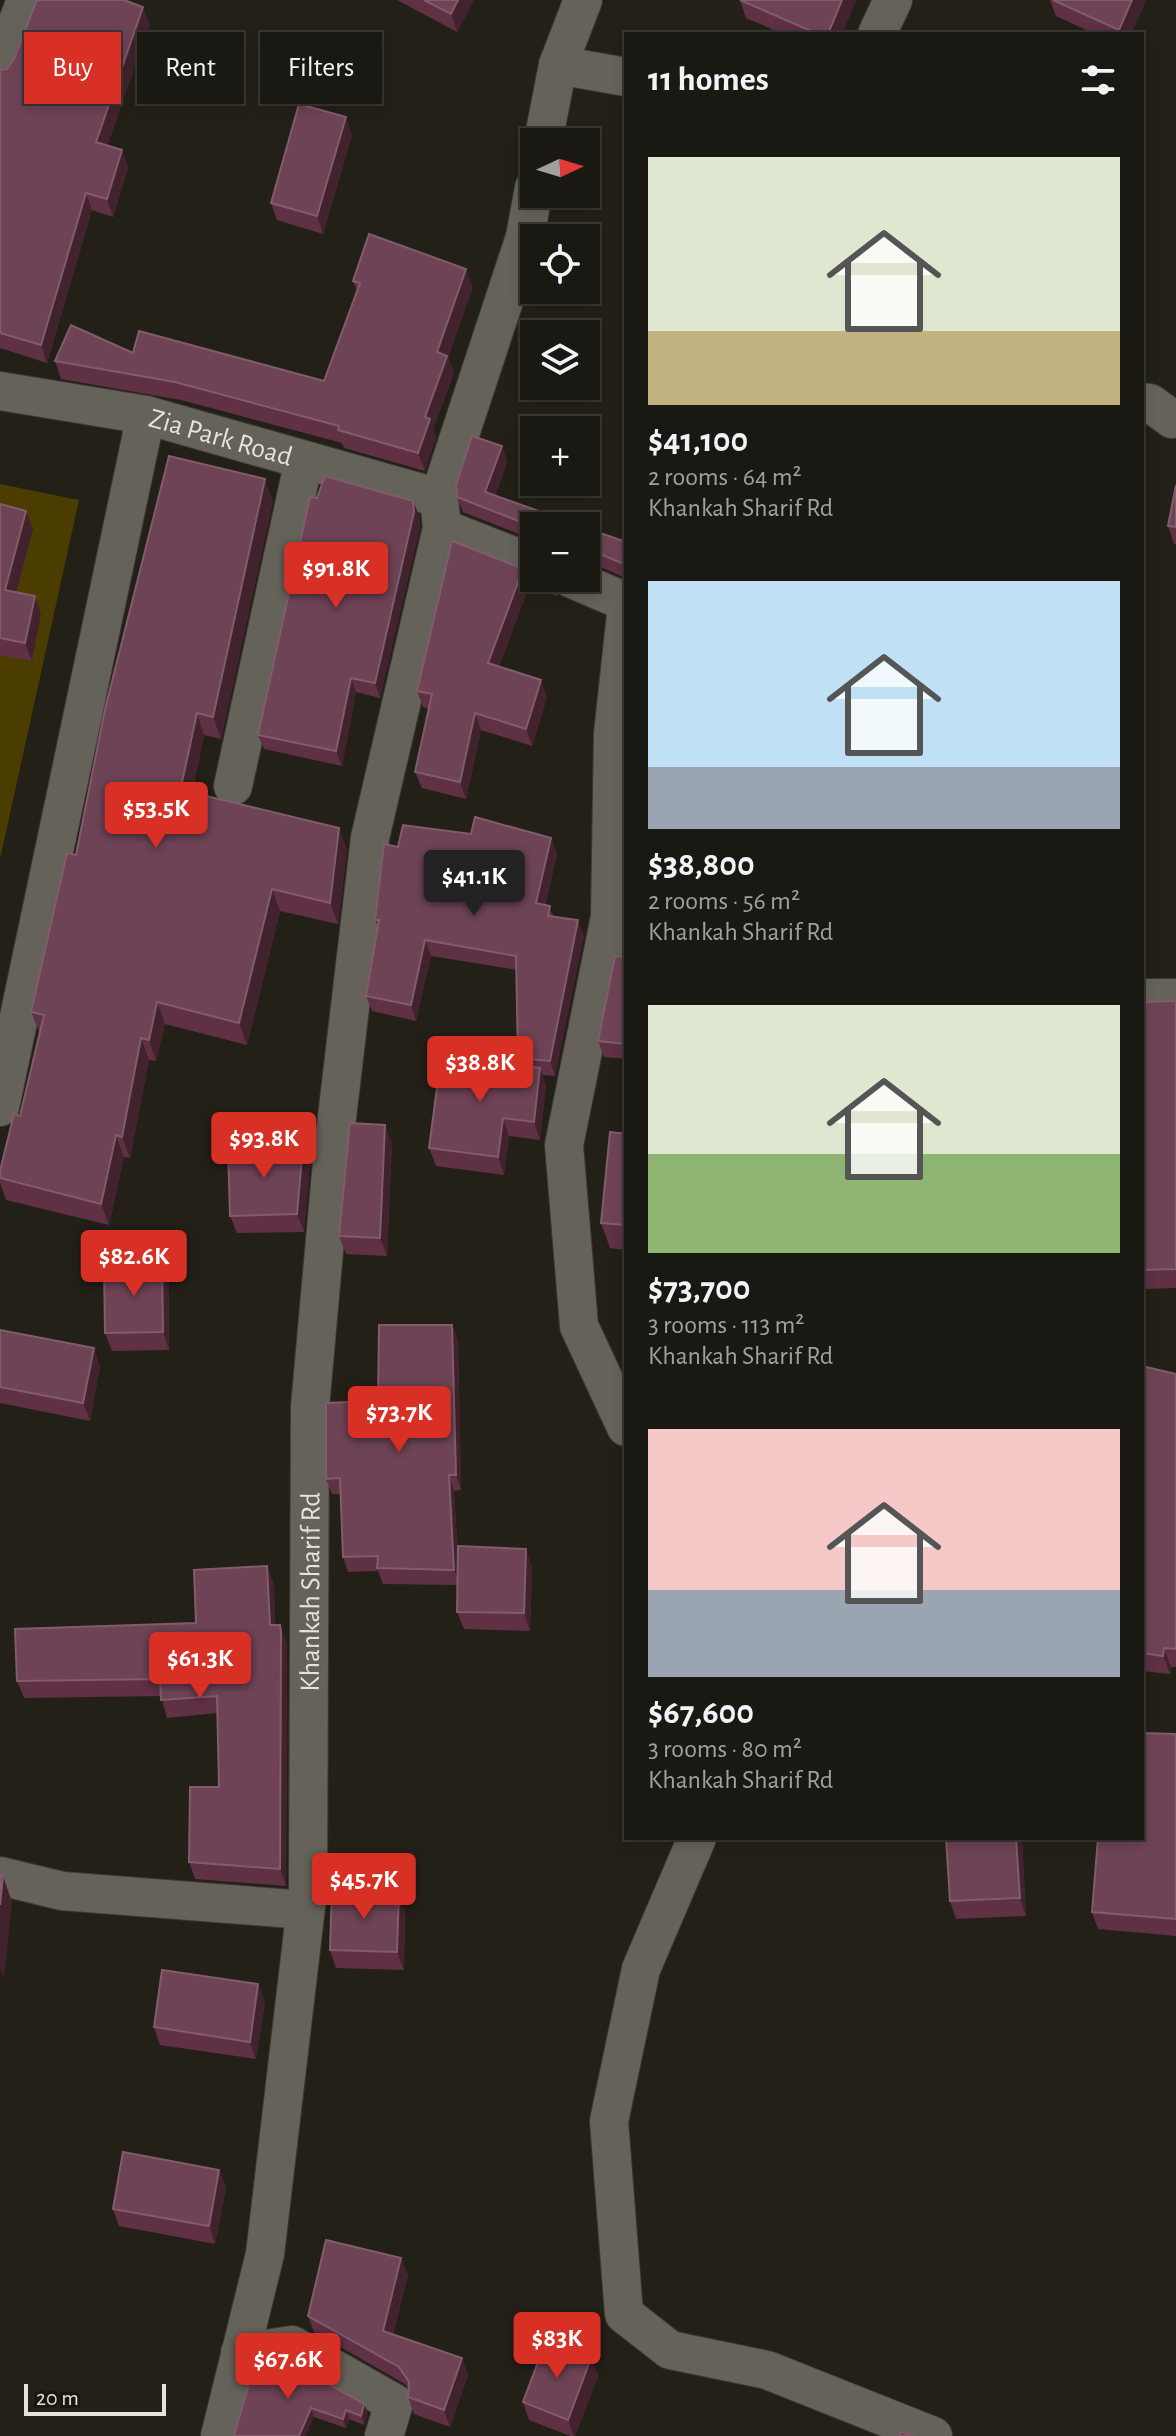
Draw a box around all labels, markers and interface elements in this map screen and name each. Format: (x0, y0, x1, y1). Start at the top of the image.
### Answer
chip: Buy (24, 32, 121, 104)
chip: Rent (137, 32, 244, 104)
chip: Filters (260, 32, 382, 104)
icon: filters (1076, 58, 1120, 102)
text: 11 homes (648, 63, 769, 97)
north arrow (520, 128, 600, 208)
map controls (520, 128, 600, 592)
icon: home (812, 209, 956, 353)
button: locate (520, 224, 600, 304)
button: layers (520, 320, 600, 400)
street label: Zia Park Road (146, 405, 295, 472)
button: + (520, 416, 600, 496)
text: $41,100 (648, 424, 748, 458)
text: 2 rooms · 64 m² (648, 464, 802, 490)
text: Khankah Sharif Rd (648, 495, 833, 521)
button: − (520, 512, 600, 592)
pin: $91.8K (271, 542, 401, 610)
text: $91.8K (302, 555, 370, 581)
icon: home (812, 633, 956, 777)
pin: $53.5K (91, 782, 221, 850)
text: $53.5K (123, 795, 189, 821)
text: $38,800 (648, 848, 755, 882)
pin: $41.1K (409, 850, 539, 918)
text: $41.1K (442, 863, 506, 889)
text: 2 rooms · 56 m² (648, 888, 800, 914)
text: Khankah Sharif Rd (648, 919, 833, 945)
pin: $38.8K (415, 1036, 545, 1104)
text: $38.8K (445, 1049, 515, 1075)
icon: home (812, 1057, 956, 1201)
pin: $93.8K (199, 1112, 329, 1180)
text: $93.8K (229, 1125, 299, 1151)
pin: $82.6K (69, 1230, 199, 1298)
text: $82.6K (99, 1243, 169, 1269)
text: $73,700 (648, 1272, 751, 1306)
text: 3 rooms · 113 m² (648, 1312, 804, 1338)
text: Khankah Sharif Rd (648, 1343, 833, 1369)
pin: $73.7K (334, 1386, 464, 1454)
text: $73.7K (366, 1399, 432, 1425)
icon: home (812, 1481, 956, 1625)
street label: Khankah Sharif Rd (297, 1492, 326, 1692)
pin: $61.3K (135, 1632, 265, 1700)
text: $61.3K (167, 1645, 233, 1671)
text: $67,600 (648, 1696, 754, 1730)
text: 3 rooms · 80 m² (648, 1736, 802, 1762)
text: Khankah Sharif Rd (648, 1767, 833, 1793)
pin: $45.7K (299, 1853, 429, 1921)
text: $45.7K (330, 1866, 398, 1892)
pin: $83K (510, 2312, 604, 2380)
text: $83K (532, 2325, 582, 2351)
pin: $67.6K (223, 2333, 353, 2401)
text: $67.6K (253, 2346, 323, 2372)
scale bar (24, 2380, 166, 2416)
text: 20 m (36, 2387, 79, 2409)

